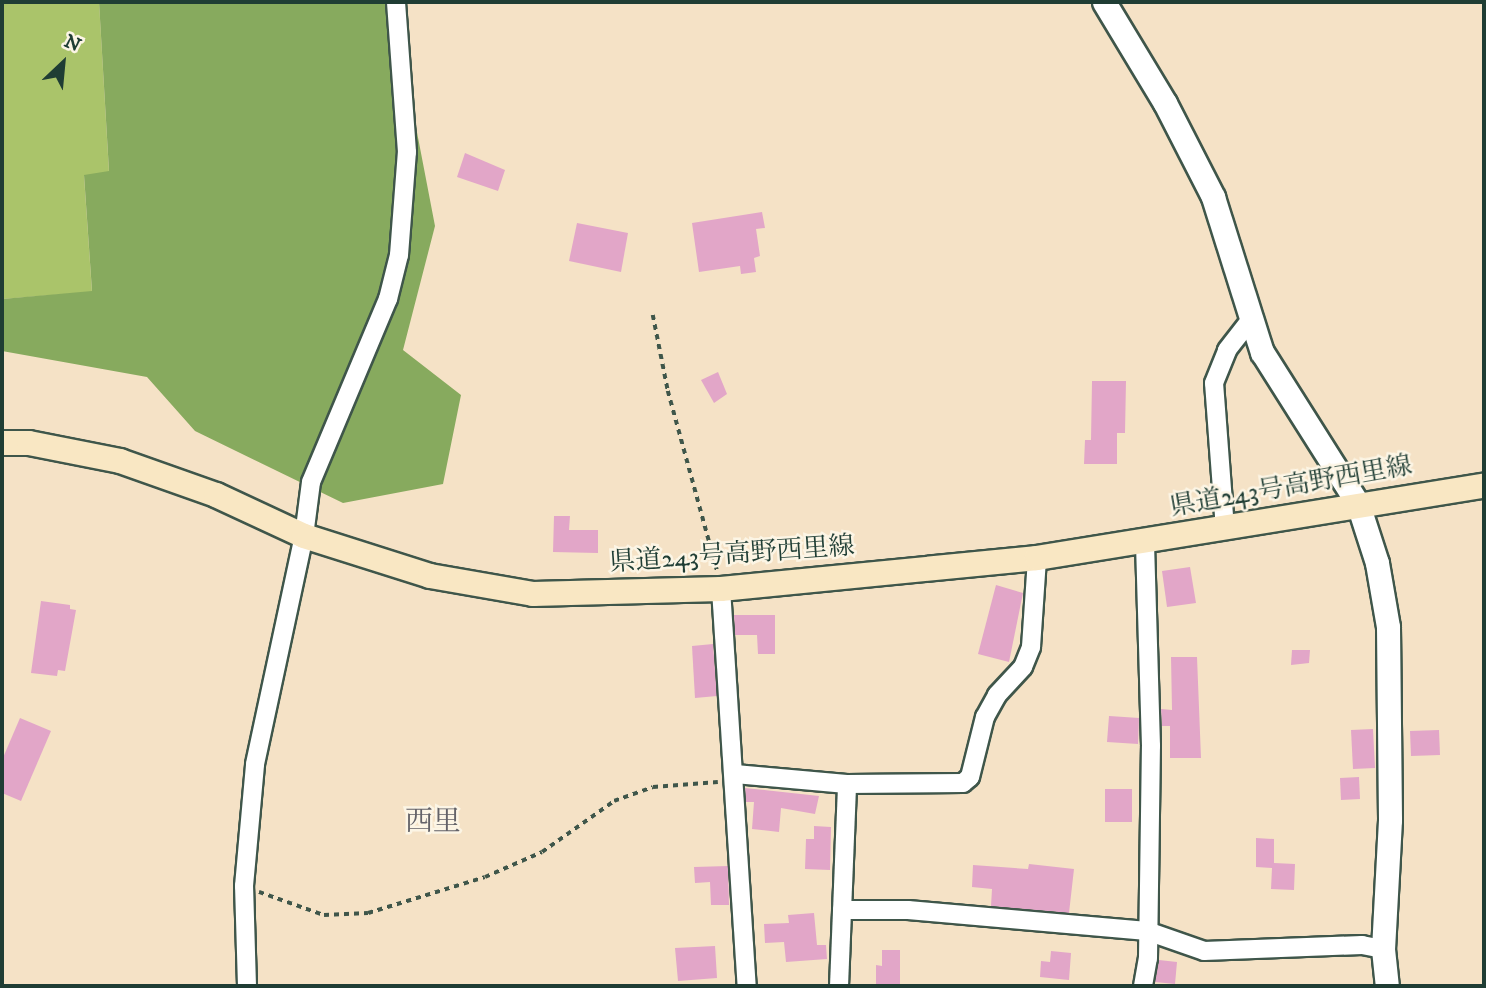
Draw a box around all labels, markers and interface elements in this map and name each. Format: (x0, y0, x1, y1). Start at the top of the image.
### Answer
north arrow (28, 28, 98, 98)
text: N (60, 30, 84, 57)
street label: 県道243号高野西里線 (1167, 450, 1415, 524)
street label: 県道243号高野西里線 (608, 531, 856, 579)
district label: 西里 (405, 805, 461, 839)

